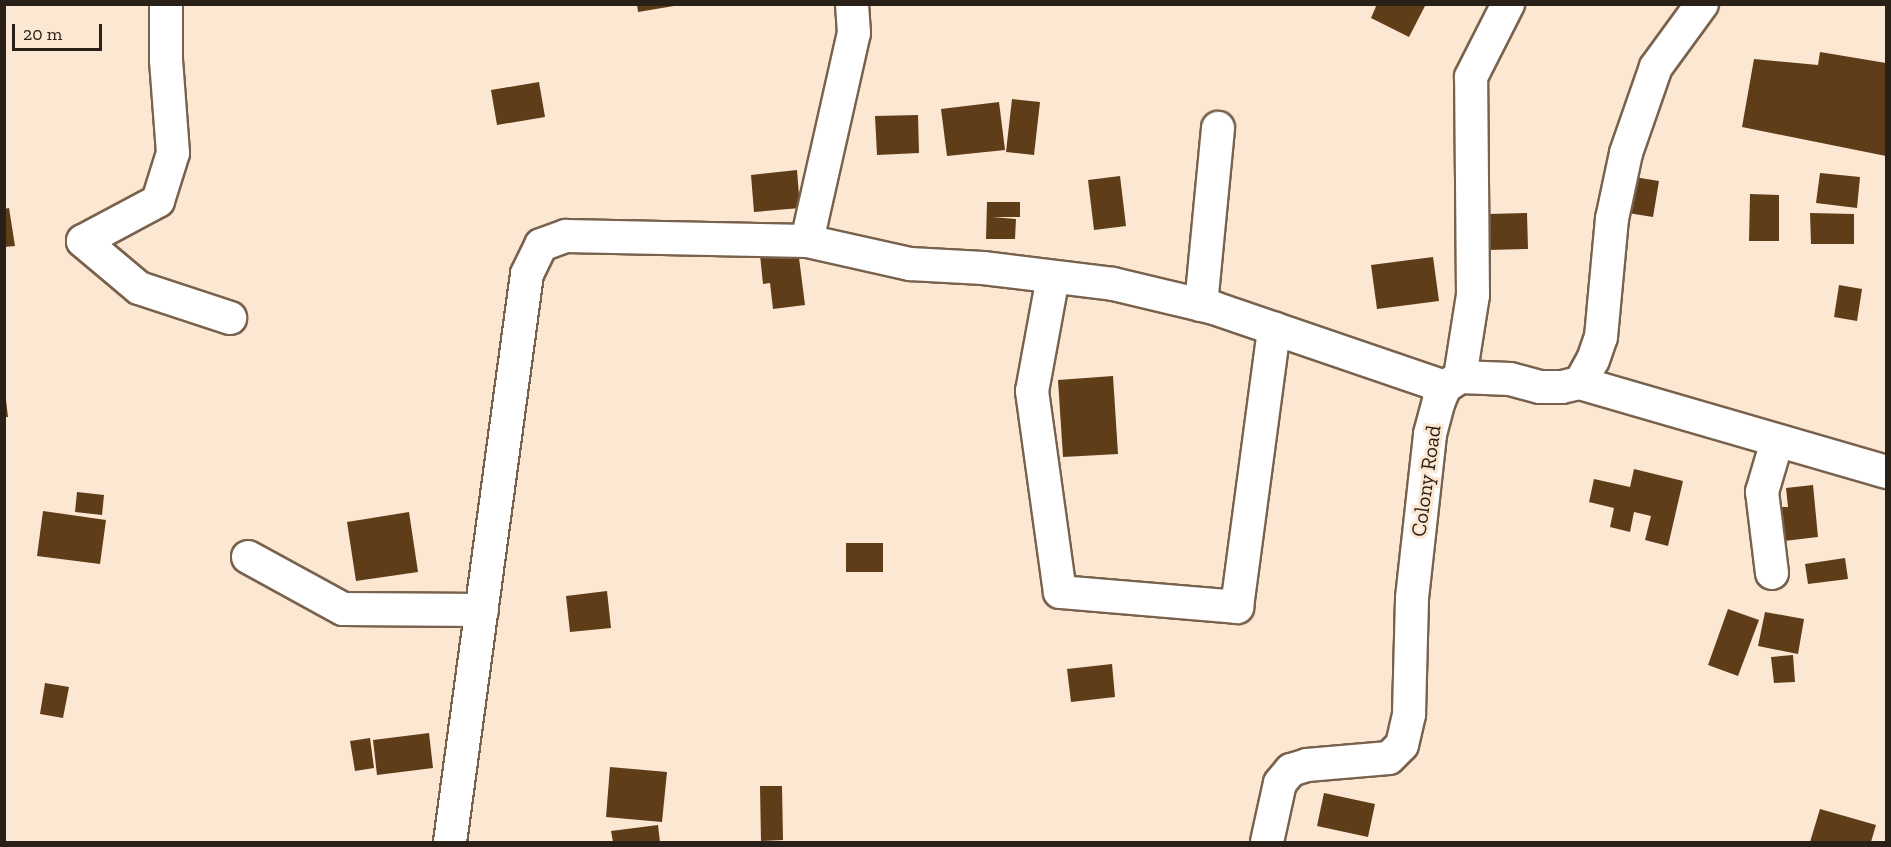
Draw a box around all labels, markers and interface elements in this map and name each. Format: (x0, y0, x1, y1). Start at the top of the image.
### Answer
scale bar (15, 12, 105, 50)
text: 20 m (23, 23, 62, 45)
street label: Colony Road (1406, 423, 1446, 539)

